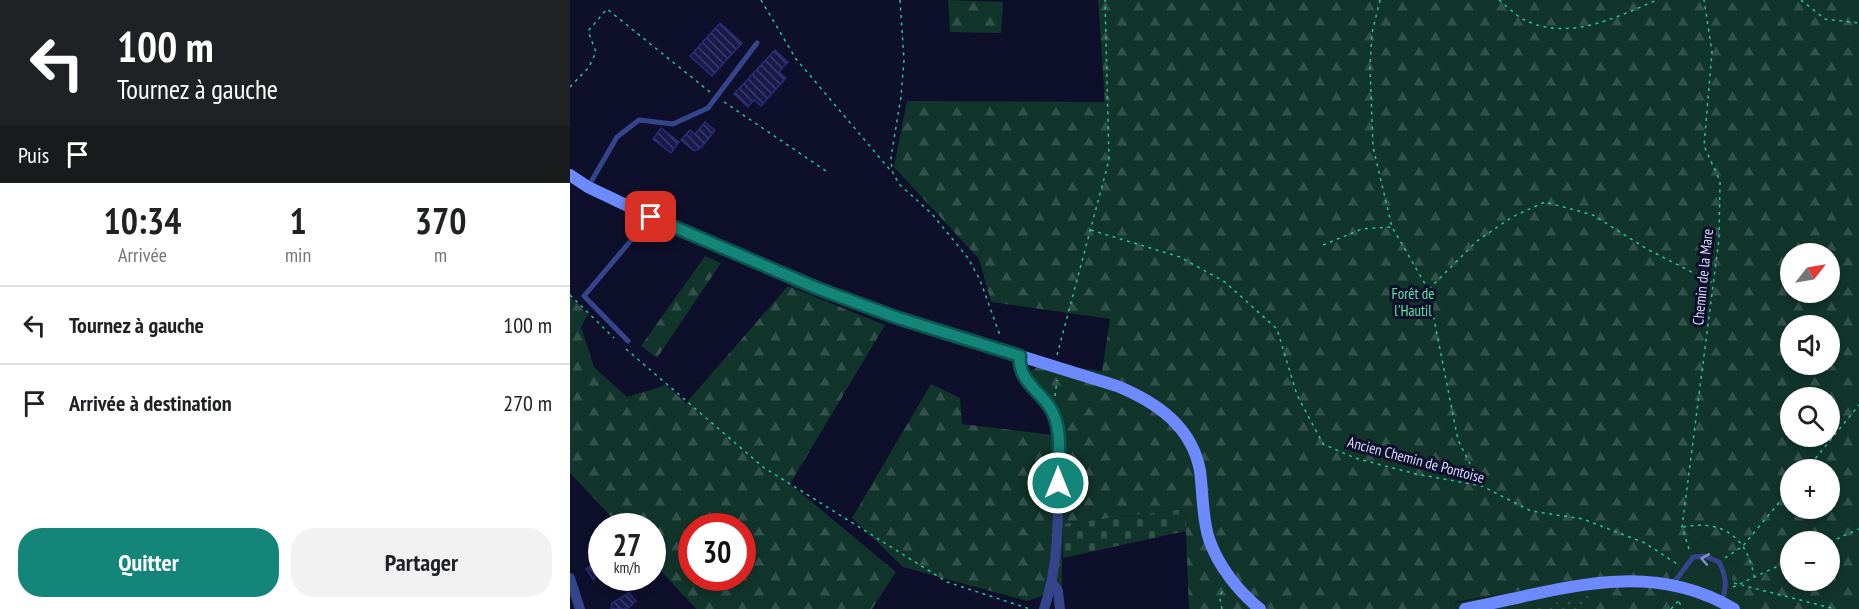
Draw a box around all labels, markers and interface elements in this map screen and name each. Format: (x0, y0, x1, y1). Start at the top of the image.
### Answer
text: 100 m (117, 19, 214, 74)
icon: left (18, 24, 96, 102)
text: Tournez à gauche (117, 72, 278, 106)
icon: arrive (61, 138, 94, 171)
text: Puis (18, 141, 49, 169)
pin (625, 191, 676, 242)
text: 10:34 (104, 197, 181, 244)
text: 1 (289, 197, 307, 244)
text: 370 (415, 197, 466, 244)
icon: arrive (634, 200, 667, 233)
street label: Chemin de la Mare (1688, 228, 1717, 326)
text: Arrivée (118, 242, 167, 268)
text: min (285, 242, 311, 268)
text: m (434, 242, 447, 268)
north arrow (1780, 243, 1840, 303)
map controls (1780, 243, 1840, 591)
park label: Forêt de l'Hautil (1392, 284, 1434, 320)
icon: left (18, 309, 51, 342)
text: Tournez à gauche (69, 311, 204, 339)
text: 100 m (503, 311, 552, 339)
button: sound (1780, 315, 1840, 375)
icon: arrive (18, 387, 51, 420)
button: search (1780, 387, 1840, 447)
text: Arrivée à destination (69, 389, 232, 417)
text: 270 m (503, 389, 552, 417)
street label: Ancien Chemin de Pontoise (1346, 432, 1487, 487)
position arrow (1026, 451, 1090, 515)
button: + (1780, 459, 1840, 519)
speed limit sign: 30 (678, 513, 756, 591)
text: 27 (613, 525, 641, 564)
button: Quitter (18, 528, 279, 597)
button: Partager (291, 528, 552, 597)
button: − (1780, 531, 1840, 591)
one-way arrow (1700, 553, 1710, 566)
text: km/h (614, 558, 640, 577)

